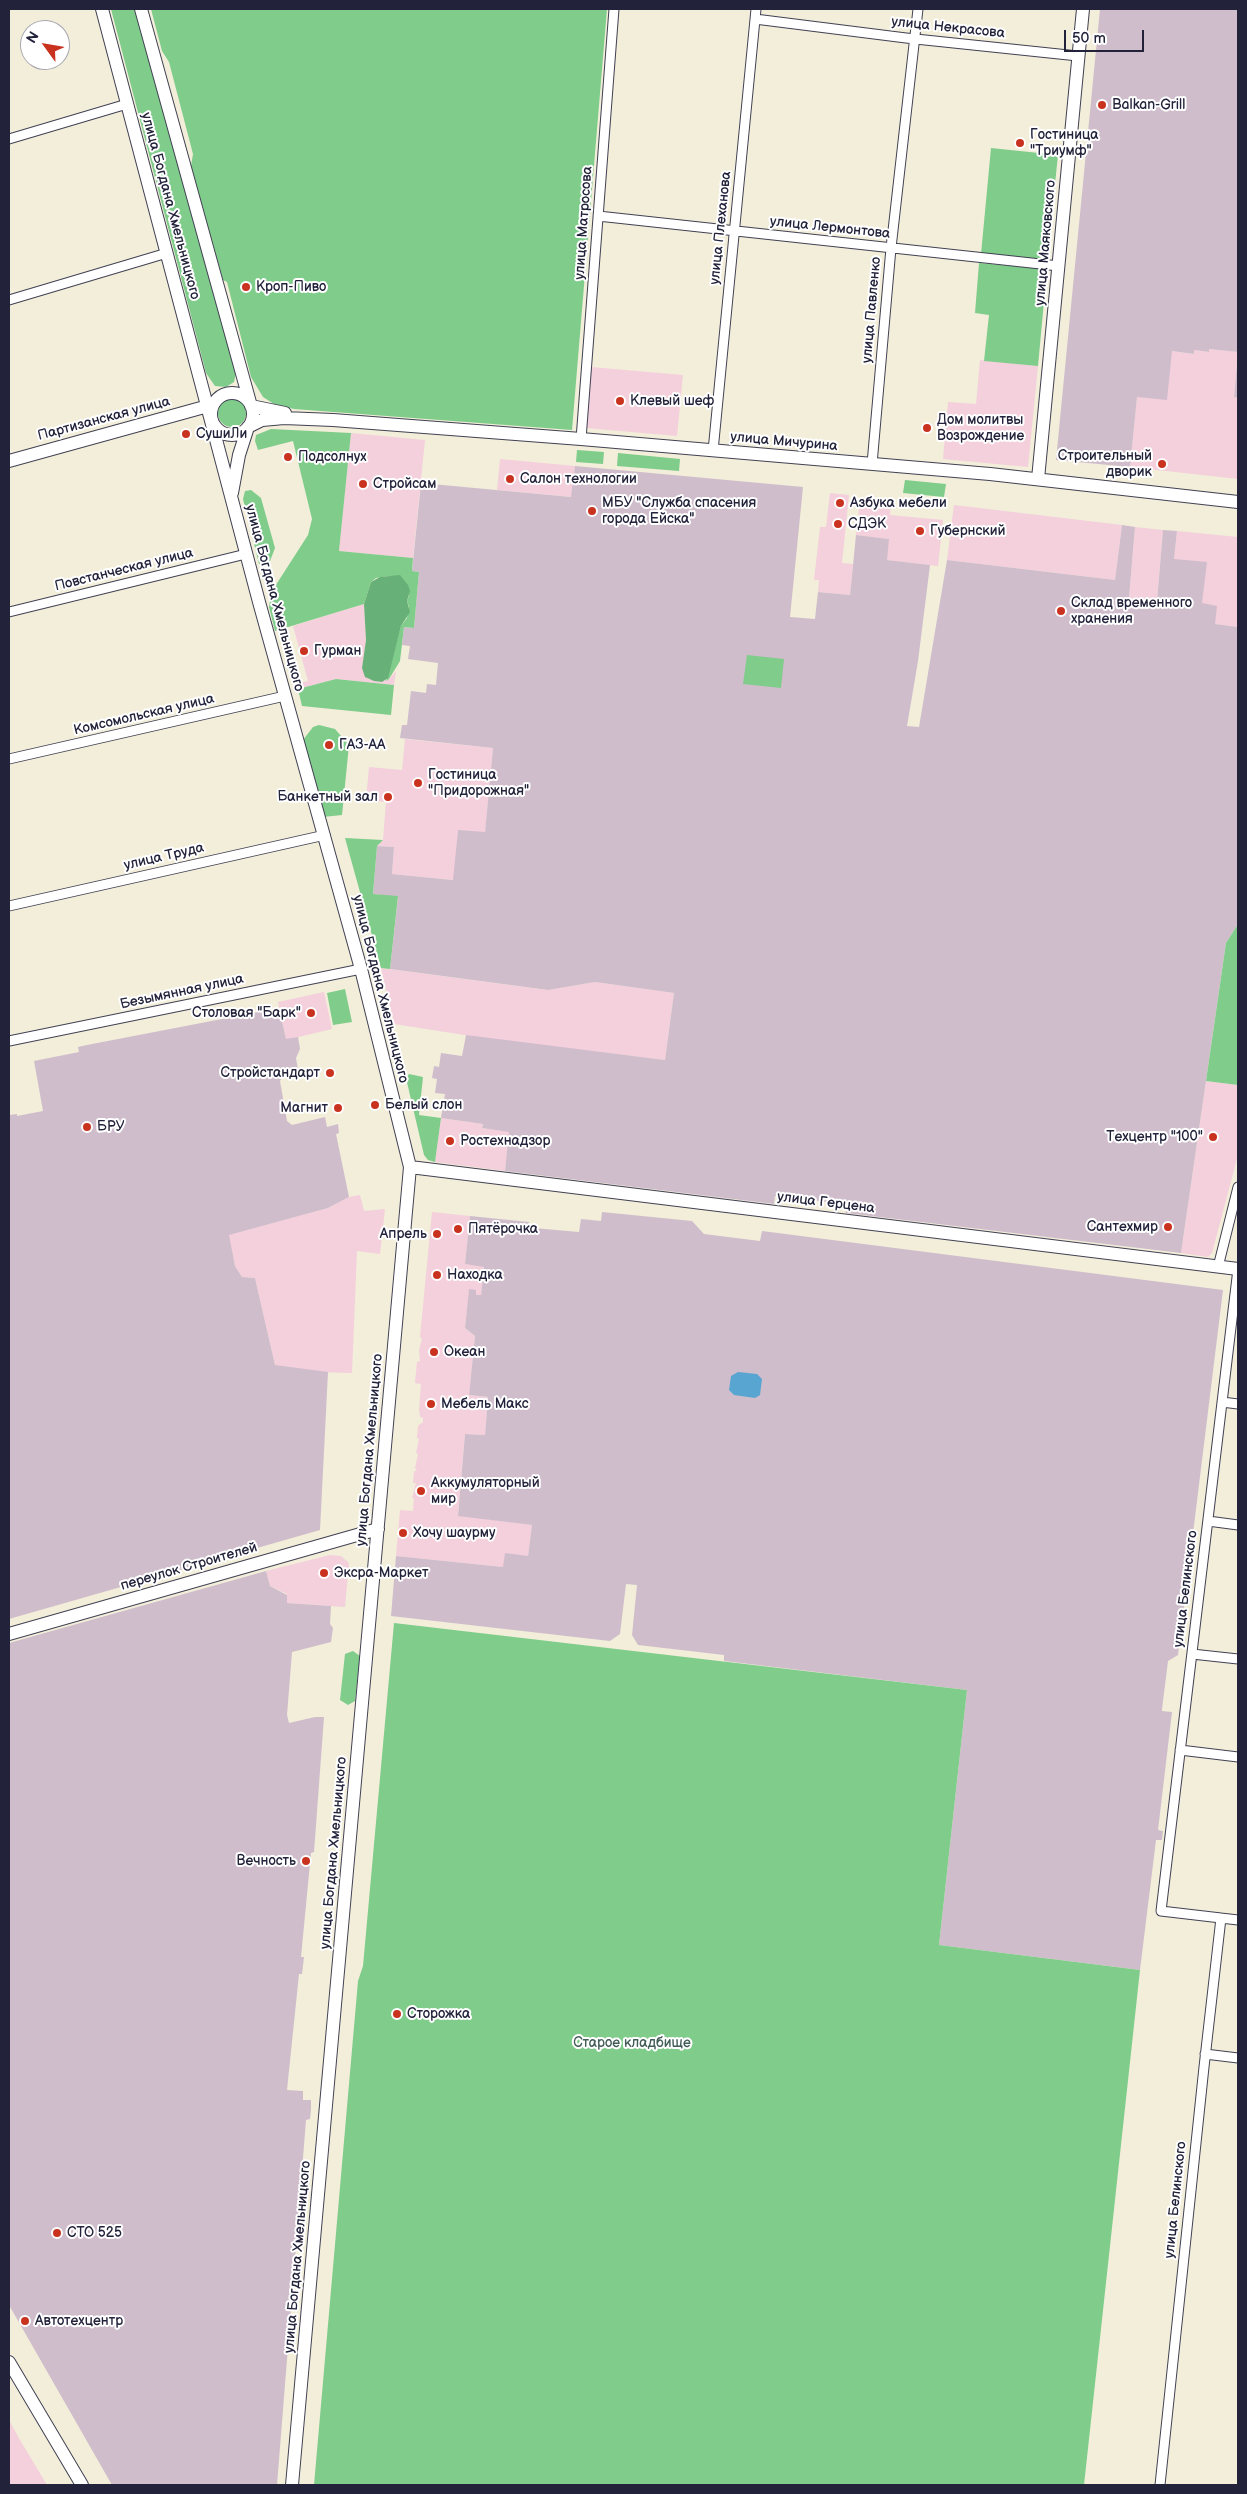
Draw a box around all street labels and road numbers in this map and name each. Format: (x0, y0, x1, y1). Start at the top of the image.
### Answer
street label: улица Некрасова (890, 14, 1006, 42)
street label: улица Богдана Хмельницкого (137, 111, 203, 301)
street label: улица Матросова (572, 166, 596, 280)
street label: улица Плеханова (707, 170, 735, 286)
street label: улица Маяковского (1032, 180, 1060, 306)
street label: улица Лермонтова (769, 213, 891, 243)
street label: улица Павленко (859, 256, 885, 364)
street label: Партизанская улица (36, 393, 172, 445)
street label: улица Мичурина (730, 429, 838, 455)
street label: улица Богдана Хмельницкого (241, 503, 307, 693)
street label: Повстанческая улица (53, 545, 195, 595)
street label: Комсомольская улица (72, 691, 216, 739)
street label: улица Труда (122, 840, 206, 874)
street label: улица Богдана Хмельницкого (348, 893, 412, 1085)
street label: Безымянная улица (119, 971, 245, 1013)
street label: улица Герцена (776, 1189, 876, 1217)
street label: улица Богдана Хмельницкого (353, 1353, 387, 1547)
street label: улица Белинского (1171, 1530, 1201, 1648)
street label: переулок Строителей (119, 1539, 259, 1595)
street label: улица Богдана Хмельницкого (317, 1756, 351, 1950)
street label: улица Белинского (1162, 2141, 1190, 2259)
street label: улица Богдана Хмельницкого (281, 2160, 315, 2354)

